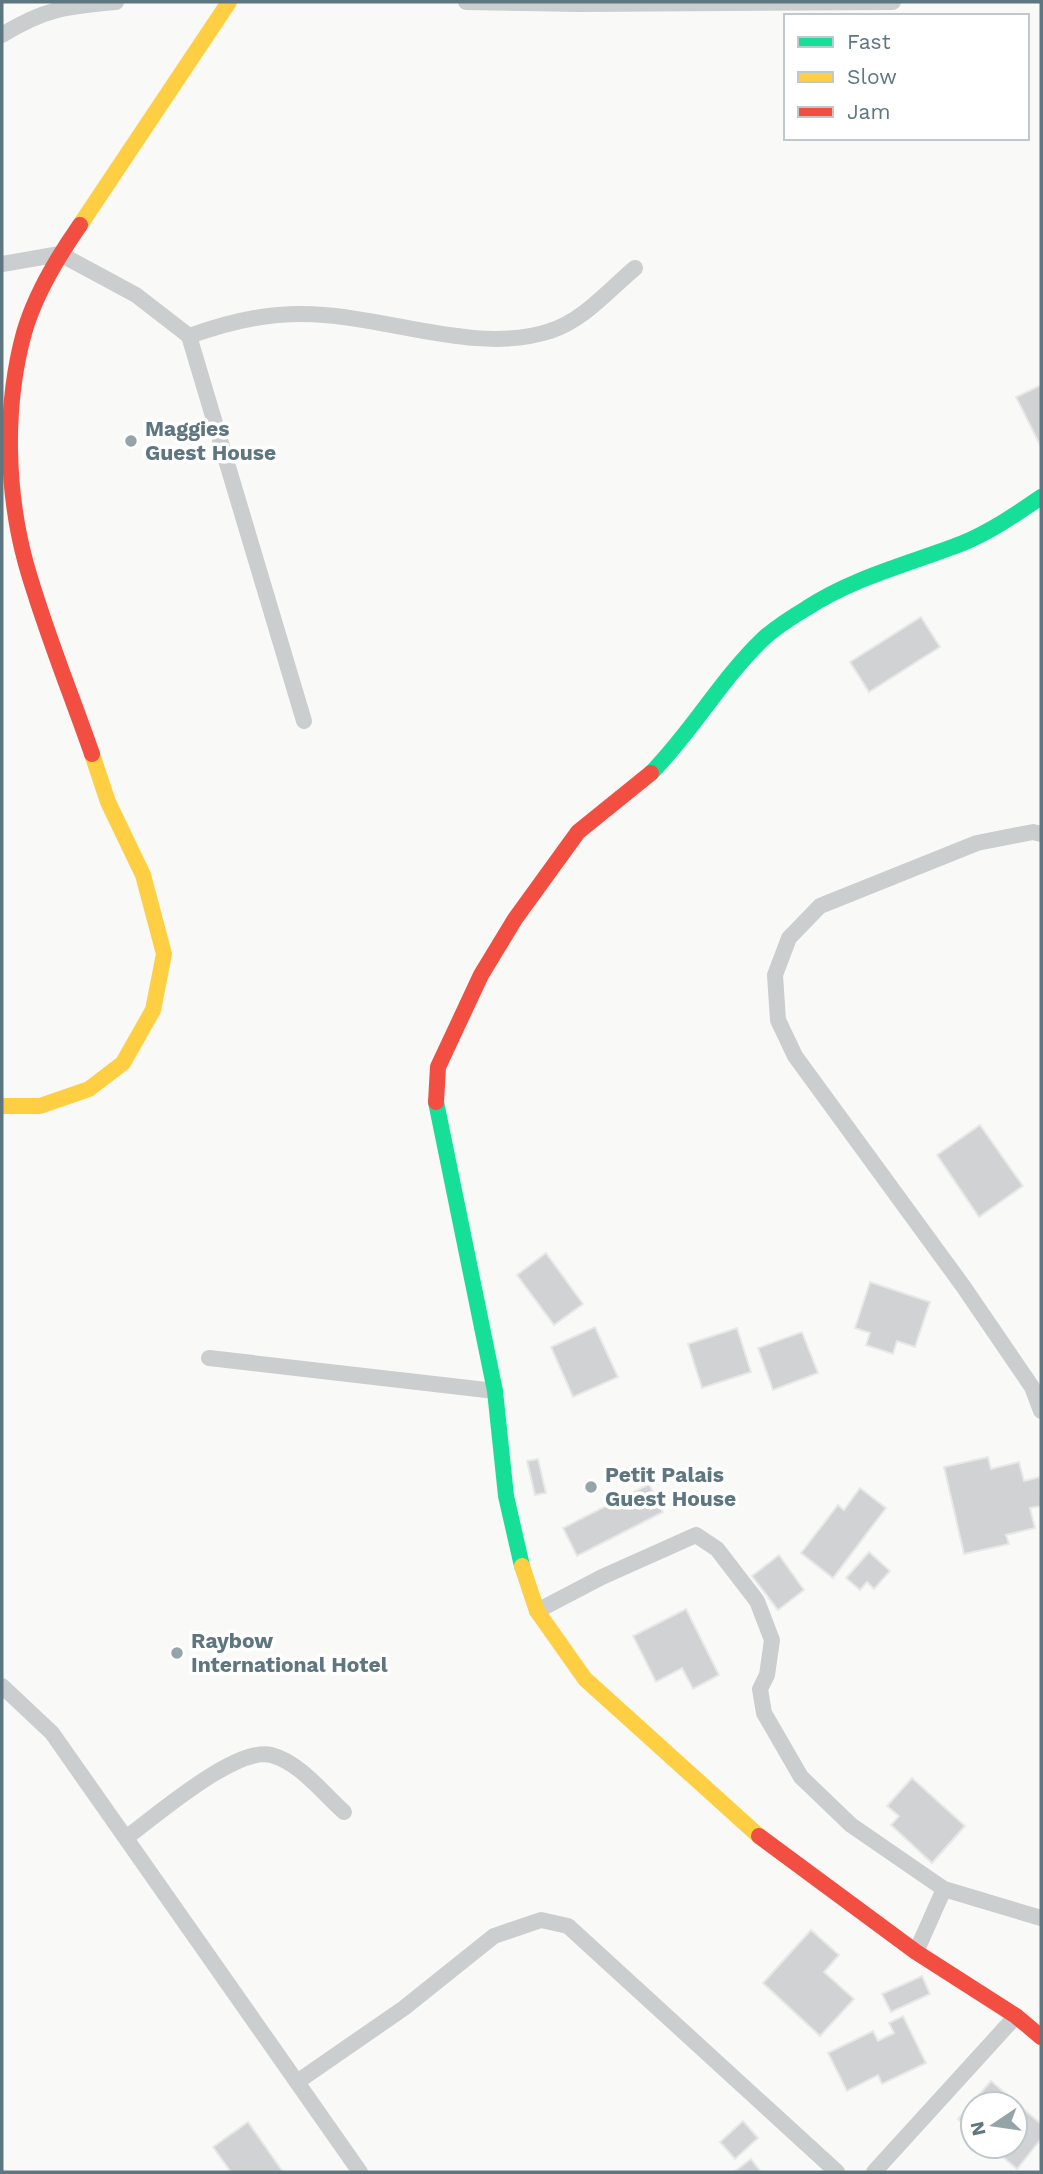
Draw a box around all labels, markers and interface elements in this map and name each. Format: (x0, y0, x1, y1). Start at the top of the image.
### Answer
legend (784, 14, 1029, 140)
text: Fast (847, 29, 891, 54)
text: Slow (847, 64, 897, 89)
text: Jam (847, 99, 890, 124)
place label: Maggies Guest House (145, 416, 276, 465)
marker: Maggies Guest House (123, 433, 139, 449)
place label: Petit Palais Guest House (605, 1462, 736, 1511)
marker: Petit Palais Guest House (583, 1479, 599, 1495)
place label: Raybow International Hotel (191, 1628, 388, 1677)
marker: Raybow International Hotel (169, 1645, 185, 1661)
north arrow (959, 2090, 1029, 2160)
text: N (965, 2119, 991, 2138)

